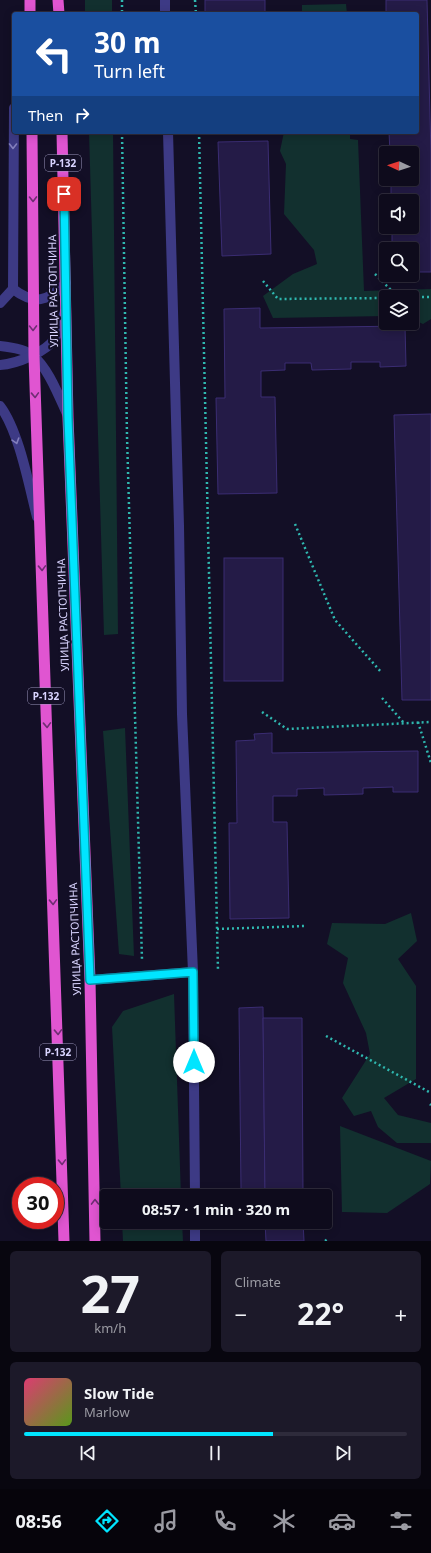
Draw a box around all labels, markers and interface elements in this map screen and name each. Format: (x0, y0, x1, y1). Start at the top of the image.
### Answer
text: 30 m (94, 23, 161, 61)
icon: left (28, 28, 80, 80)
text: Turn left (94, 59, 165, 83)
icon: right (71, 104, 93, 126)
text: Then (28, 105, 63, 125)
one-way arrow (9, 143, 17, 149)
north arrow (379, 146, 419, 186)
map controls (379, 146, 419, 330)
road number: Р-132 (45, 155, 81, 171)
pin (47, 177, 81, 211)
icon: arrive (53, 183, 75, 205)
button: sound (379, 194, 419, 234)
one-way arrow (28, 196, 37, 202)
street label: УЛИЦА РАСТОПЧИНА (44, 233, 61, 348)
button: search (379, 242, 419, 282)
button: layers (379, 290, 419, 330)
one-way arrow (29, 325, 37, 331)
one-way arrow (31, 392, 39, 398)
one-way arrow (11, 437, 20, 444)
street label: УЛИЦА РАСТОПЧИНА (53, 557, 72, 672)
one-way arrow (37, 565, 46, 571)
road number: Р-132 (28, 688, 64, 704)
one-way arrow (43, 722, 51, 728)
street label: УЛИЦА РАСТОПЧИНА (65, 881, 84, 996)
one-way arrow (49, 899, 58, 905)
one-way arrow (53, 1029, 62, 1035)
position arrow (173, 1041, 215, 1083)
road number: Р-132 (40, 1044, 76, 1060)
one-way arrow (57, 1159, 66, 1165)
speed limit sign: 30 (12, 1177, 64, 1229)
one-way arrow (90, 1199, 99, 1205)
text: 08:57 · 1 min · 320 m (142, 1199, 290, 1219)
text: 27 (81, 1257, 140, 1328)
text: Climate (235, 1273, 281, 1291)
text: 22° (297, 1293, 344, 1334)
text: − (235, 1299, 247, 1329)
text: + (394, 1299, 407, 1329)
text: km/h (94, 1319, 126, 1337)
text: Slow Tide (84, 1383, 154, 1403)
text: Marlow (84, 1403, 130, 1421)
icon: previous (77, 1442, 99, 1464)
icon: pause (204, 1442, 226, 1464)
icon: next (332, 1442, 354, 1464)
icon: directions (93, 1507, 121, 1535)
icon: music (152, 1507, 180, 1535)
icon: phone (211, 1507, 239, 1535)
icon: climate (270, 1507, 298, 1535)
icon: car (328, 1507, 356, 1535)
icon: filters (387, 1507, 415, 1535)
text: 08:56 (15, 1509, 62, 1533)

